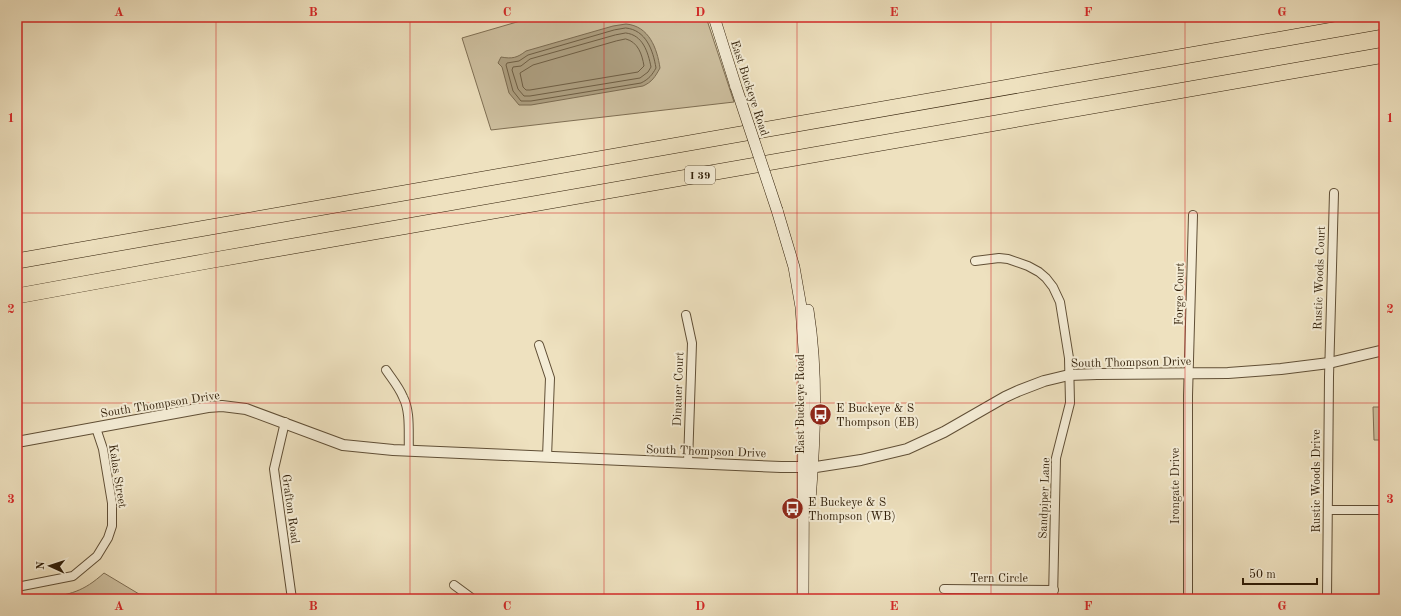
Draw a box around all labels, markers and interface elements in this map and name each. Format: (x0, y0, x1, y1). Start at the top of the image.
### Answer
text: A (114, 6, 124, 19)
text: B (308, 6, 318, 19)
text: C (503, 6, 511, 19)
text: D (695, 6, 705, 19)
text: E (890, 6, 899, 19)
text: F (1084, 6, 1093, 19)
text: G (1277, 6, 1287, 19)
street label: East Buckeye Road (728, 39, 770, 138)
text: 1 (7, 112, 15, 125)
text: 1 (1386, 112, 1394, 125)
road number: I 39 (685, 166, 715, 184)
street label: Rustic Woods Court (1312, 226, 1328, 330)
street label: Forge Court (1173, 262, 1187, 326)
text: 2 (7, 303, 15, 316)
text: 2 (1386, 303, 1394, 316)
street label: Dinauer Court (672, 351, 686, 427)
street label: East Buckeye Road (795, 354, 807, 454)
street label: South Thompson Drive (1071, 356, 1192, 370)
street label: South Thompson Drive (100, 390, 221, 420)
bus stop icon: E Buckeye & S Thompson (EB) (808, 402, 834, 428)
place label: E Buckeye & S Thompson (EB) (836, 403, 919, 429)
street label: Rustic Woods Drive (1311, 429, 1323, 533)
street label: Kalas Street (106, 443, 128, 509)
street label: South Thompson Drive (646, 444, 767, 460)
street label: Irongate Drive (1170, 447, 1182, 524)
street label: Sandpiper Lane (1038, 457, 1052, 539)
street label: Grafton Road (279, 474, 301, 545)
text: 3 (7, 493, 15, 506)
text: 3 (1386, 493, 1394, 506)
bus stop icon: E Buckeye & S Thompson (WB) (780, 496, 806, 522)
place label: E Buckeye & S Thompson (WB) (808, 497, 896, 523)
north arrow (30, 546, 70, 586)
text: N (36, 560, 47, 570)
scale bar (1243, 560, 1317, 586)
text: 50 m (1249, 568, 1276, 581)
street label: Tern Circle (970, 573, 1029, 585)
text: A (114, 600, 124, 613)
text: B (308, 600, 318, 613)
text: C (503, 600, 511, 613)
text: D (695, 600, 705, 613)
text: E (890, 600, 899, 613)
text: F (1084, 600, 1093, 613)
text: G (1277, 600, 1287, 613)

